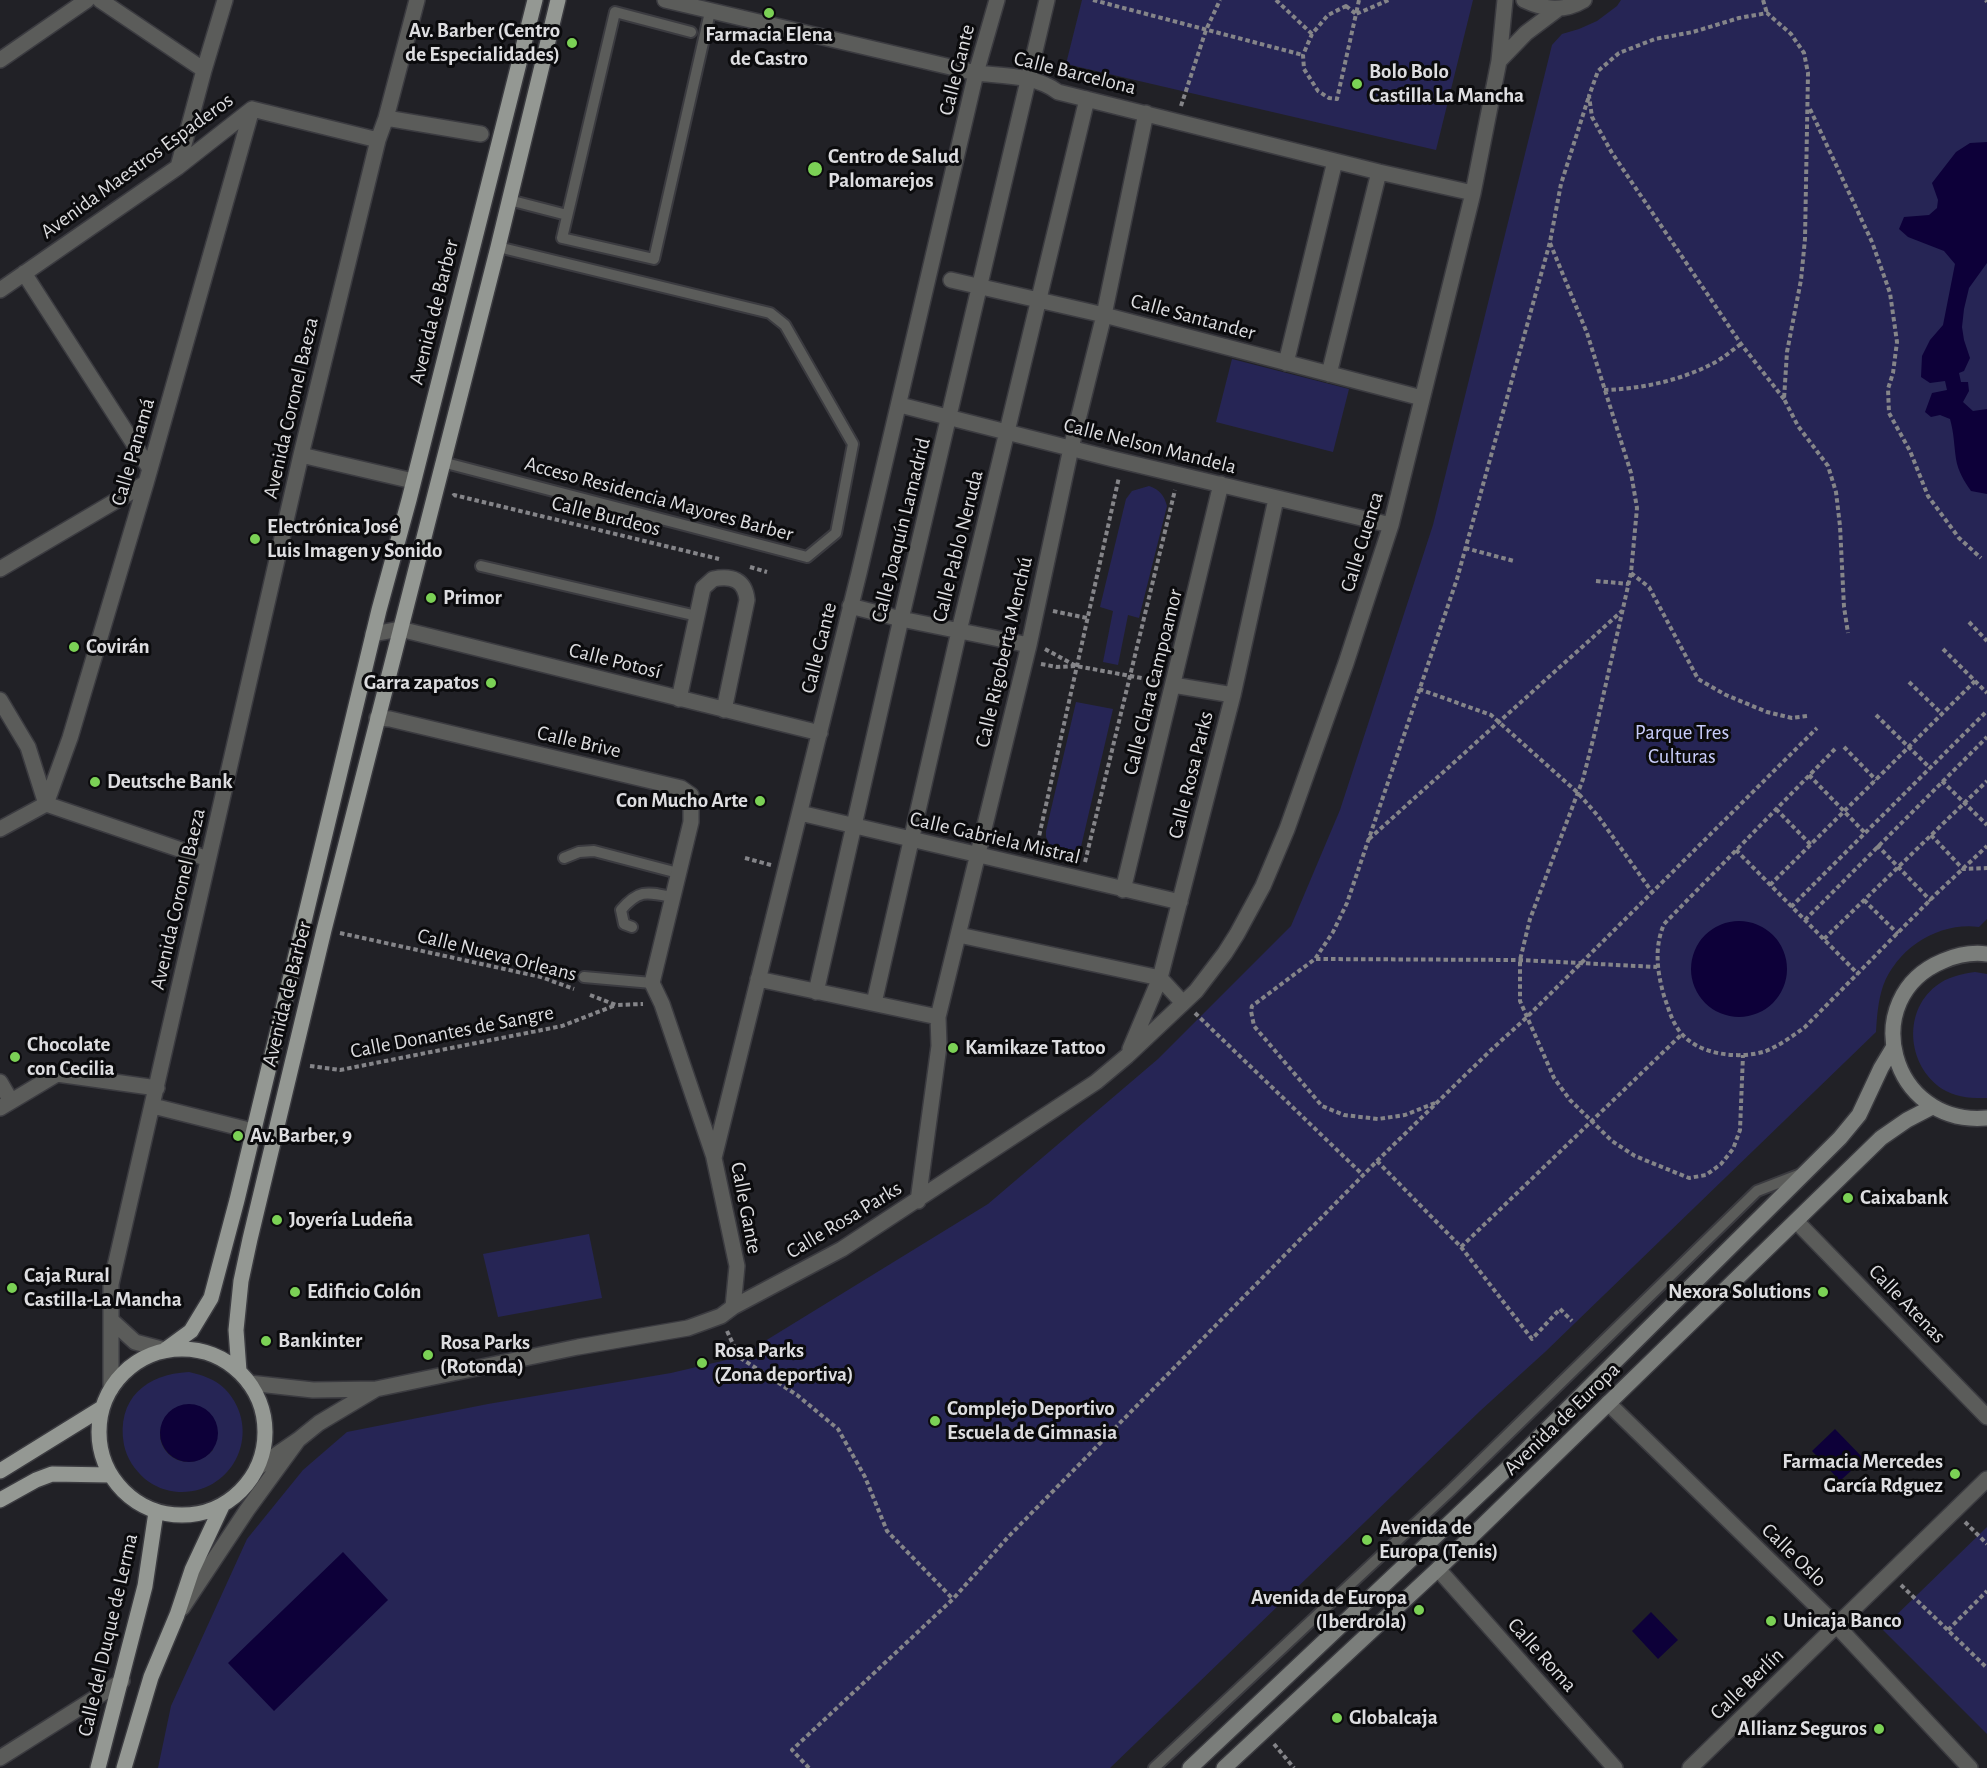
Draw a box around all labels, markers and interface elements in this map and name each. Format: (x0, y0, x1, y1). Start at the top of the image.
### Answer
marker: Farmacia Elena de Castro (762, 6, 776, 20)
place label: Av. Barber (Centro de Especialidades) (405, 18, 560, 68)
place label: Farmacia Elena de Castro (705, 22, 833, 72)
street label: Calle Gante (934, 22, 980, 118)
marker: Av. Barber (Centro de Especialidades) (565, 36, 579, 50)
street label: Calle Barcelona (1011, 46, 1139, 100)
place label: Bolo Bolo Castilla La Mancha (1369, 59, 1524, 109)
marker: Bolo Bolo Castilla La Mancha (1350, 77, 1364, 91)
street label: Avenida Maestros Espaderos (36, 88, 238, 244)
place label: Centro de Salud Palomarejos (828, 144, 959, 194)
marker: Centro de Salud Palomarejos (806, 160, 824, 178)
street label: Avenida de Barber (404, 237, 464, 387)
street label: Calle Santander (1128, 288, 1258, 346)
street label: Avenida Coronel Baeza (258, 315, 324, 501)
street label: Calle Panamá (106, 395, 160, 509)
street label: Calle Nelson Mandela (1061, 412, 1239, 480)
street label: Calle Joaquín Lamadrid (866, 435, 936, 625)
street label: Acceso Residencia Mayores Barber (522, 451, 796, 547)
street label: Calle Pablo Neruda (927, 467, 989, 625)
street label: Calle Cuenca (1335, 489, 1389, 595)
street label: Calle Burdeos (549, 490, 663, 542)
place label: Electrónica José Luis Imagen y Sonido (267, 514, 442, 564)
marker: Electrónica José Luis Imagen y Sonido (248, 532, 262, 546)
street label: Calle Rigoberta Menchú (970, 554, 1038, 750)
place label: Primor (443, 585, 502, 611)
street label: Calle Clara Campoamor (1118, 586, 1188, 778)
marker: Primor (424, 591, 438, 605)
street label: Calle Gante (796, 600, 842, 696)
place label: Covirán (86, 634, 150, 660)
street label: Calle Potosí (566, 637, 664, 685)
marker: Covirán (67, 640, 81, 654)
place label: Garra zapatos (364, 670, 479, 696)
marker: Garra zapatos (484, 676, 498, 690)
street label: Calle Rosa Parks (1163, 709, 1219, 841)
street label: Calle Brive (535, 720, 623, 764)
park label: Parque Tres Culturas (1635, 720, 1729, 770)
place label: Deutsche Bank (107, 769, 233, 795)
marker: Deutsche Bank (88, 775, 102, 789)
place label: Con Mucho Arte (616, 788, 748, 814)
marker: Con Mucho Arte (753, 794, 767, 808)
street label: Avenida Coronel Baeza (145, 806, 211, 992)
street label: Calle Gabriela Mistral (907, 806, 1083, 870)
street label: Avenida de Barber (257, 919, 317, 1069)
street label: Calle Nueva Orleans (415, 923, 579, 987)
street label: Calle Donantes de Sangre (348, 1000, 556, 1064)
place label: Chocolate con Cecilia (27, 1032, 115, 1082)
place label: Kamikaze Tattoo (965, 1035, 1106, 1061)
marker: Kamikaze Tattoo (946, 1041, 960, 1055)
marker: Chocolate con Cecilia (8, 1050, 22, 1064)
place label: Av. Barber, 9 (250, 1123, 352, 1149)
marker: Av. Barber, 9 (231, 1129, 245, 1143)
street label: Calle Gante (725, 1160, 767, 1256)
street label: Calle Rosa Parks (782, 1176, 906, 1264)
place label: Caixabank (1860, 1185, 1948, 1211)
marker: Caixabank (1841, 1191, 1855, 1205)
place label: Joyería Ludeña (289, 1207, 413, 1233)
marker: Joyería Ludeña (270, 1213, 284, 1227)
street label: Calle Atenas (1863, 1259, 1951, 1349)
place label: Caja Rural Castilla-La Mancha (24, 1263, 182, 1313)
place label: Edificio Colón (307, 1279, 421, 1305)
place label: Nexora Solutions (1668, 1279, 1811, 1305)
marker: Caja Rural Castilla-La Mancha (5, 1281, 19, 1295)
marker: Edificio Colón (288, 1285, 302, 1299)
marker: Nexora Solutions (1816, 1285, 1830, 1299)
place label: Bankinter (278, 1328, 362, 1354)
place label: Rosa Parks (Rotonda) (440, 1330, 530, 1380)
marker: Bankinter (259, 1334, 273, 1348)
place label: Rosa Parks (Zona deportiva) (714, 1338, 854, 1388)
marker: Rosa Parks (Rotonda) (421, 1348, 435, 1362)
marker: Rosa Parks (Zona deportiva) (695, 1356, 709, 1370)
street label: Avenida de Europa (1499, 1357, 1625, 1481)
place label: Complejo Deportivo Escuela de Gimnasia (947, 1396, 1117, 1446)
marker: Complejo Deportivo Escuela de Gimnasia (928, 1414, 942, 1428)
place label: Farmacia Mercedes García Rdguez (1782, 1449, 1943, 1499)
marker: Farmacia Mercedes García Rdguez (1948, 1467, 1962, 1481)
place label: Avenida de Europa (Tenis) (1379, 1515, 1498, 1565)
street label: Calle Oslo (1756, 1518, 1832, 1592)
street label: Calle del Duque de Lerma (72, 1531, 144, 1739)
marker: Avenida de Europa (Tenis) (1360, 1533, 1374, 1547)
place label: Avenida de Europa (Iberdrola) (1251, 1585, 1407, 1635)
marker: Avenida de Europa (Iberdrola) (1412, 1603, 1426, 1617)
place label: Unicaja Banco (1783, 1608, 1902, 1634)
street label: Calle Roma (1502, 1613, 1582, 1697)
marker: Unicaja Banco (1764, 1614, 1778, 1628)
street label: Calle Berlín (1705, 1643, 1789, 1725)
place label: Globalcaja (1349, 1705, 1438, 1731)
marker: Globalcaja (1330, 1711, 1344, 1725)
place label: Allianz Seguros (1738, 1716, 1867, 1742)
marker: Allianz Seguros (1872, 1722, 1886, 1736)

